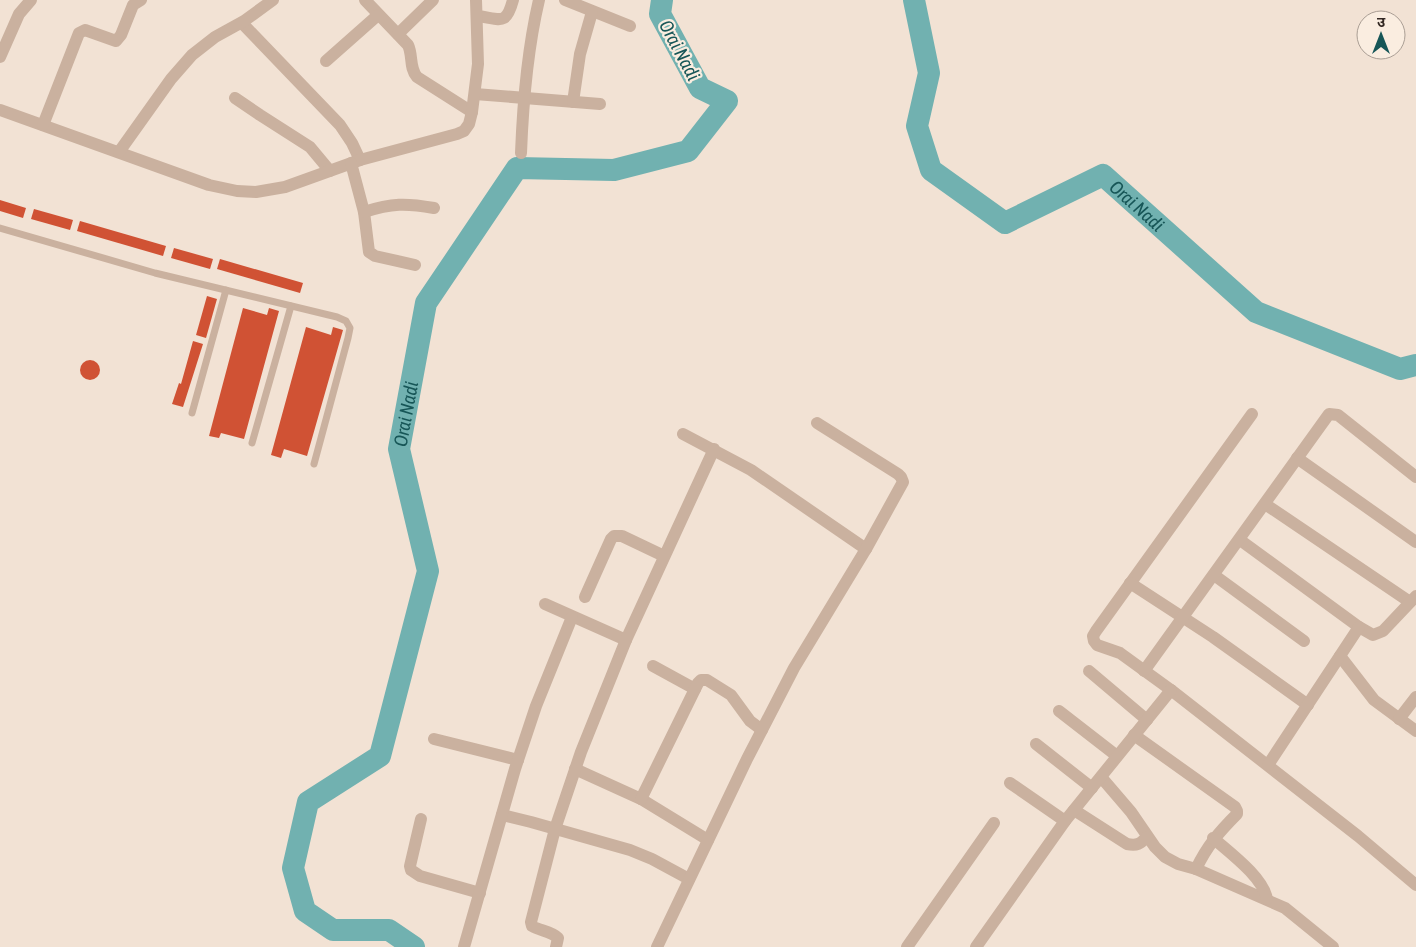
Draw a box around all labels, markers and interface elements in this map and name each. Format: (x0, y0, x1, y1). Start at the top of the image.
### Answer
north arrow (1356, 10, 1406, 60)
text: उ (1377, 14, 1386, 30)
water label: Orai Nadi (655, 16, 705, 84)
water label: Orai Nadi (1105, 176, 1169, 236)
water label: Orai Nadi (389, 380, 422, 448)

